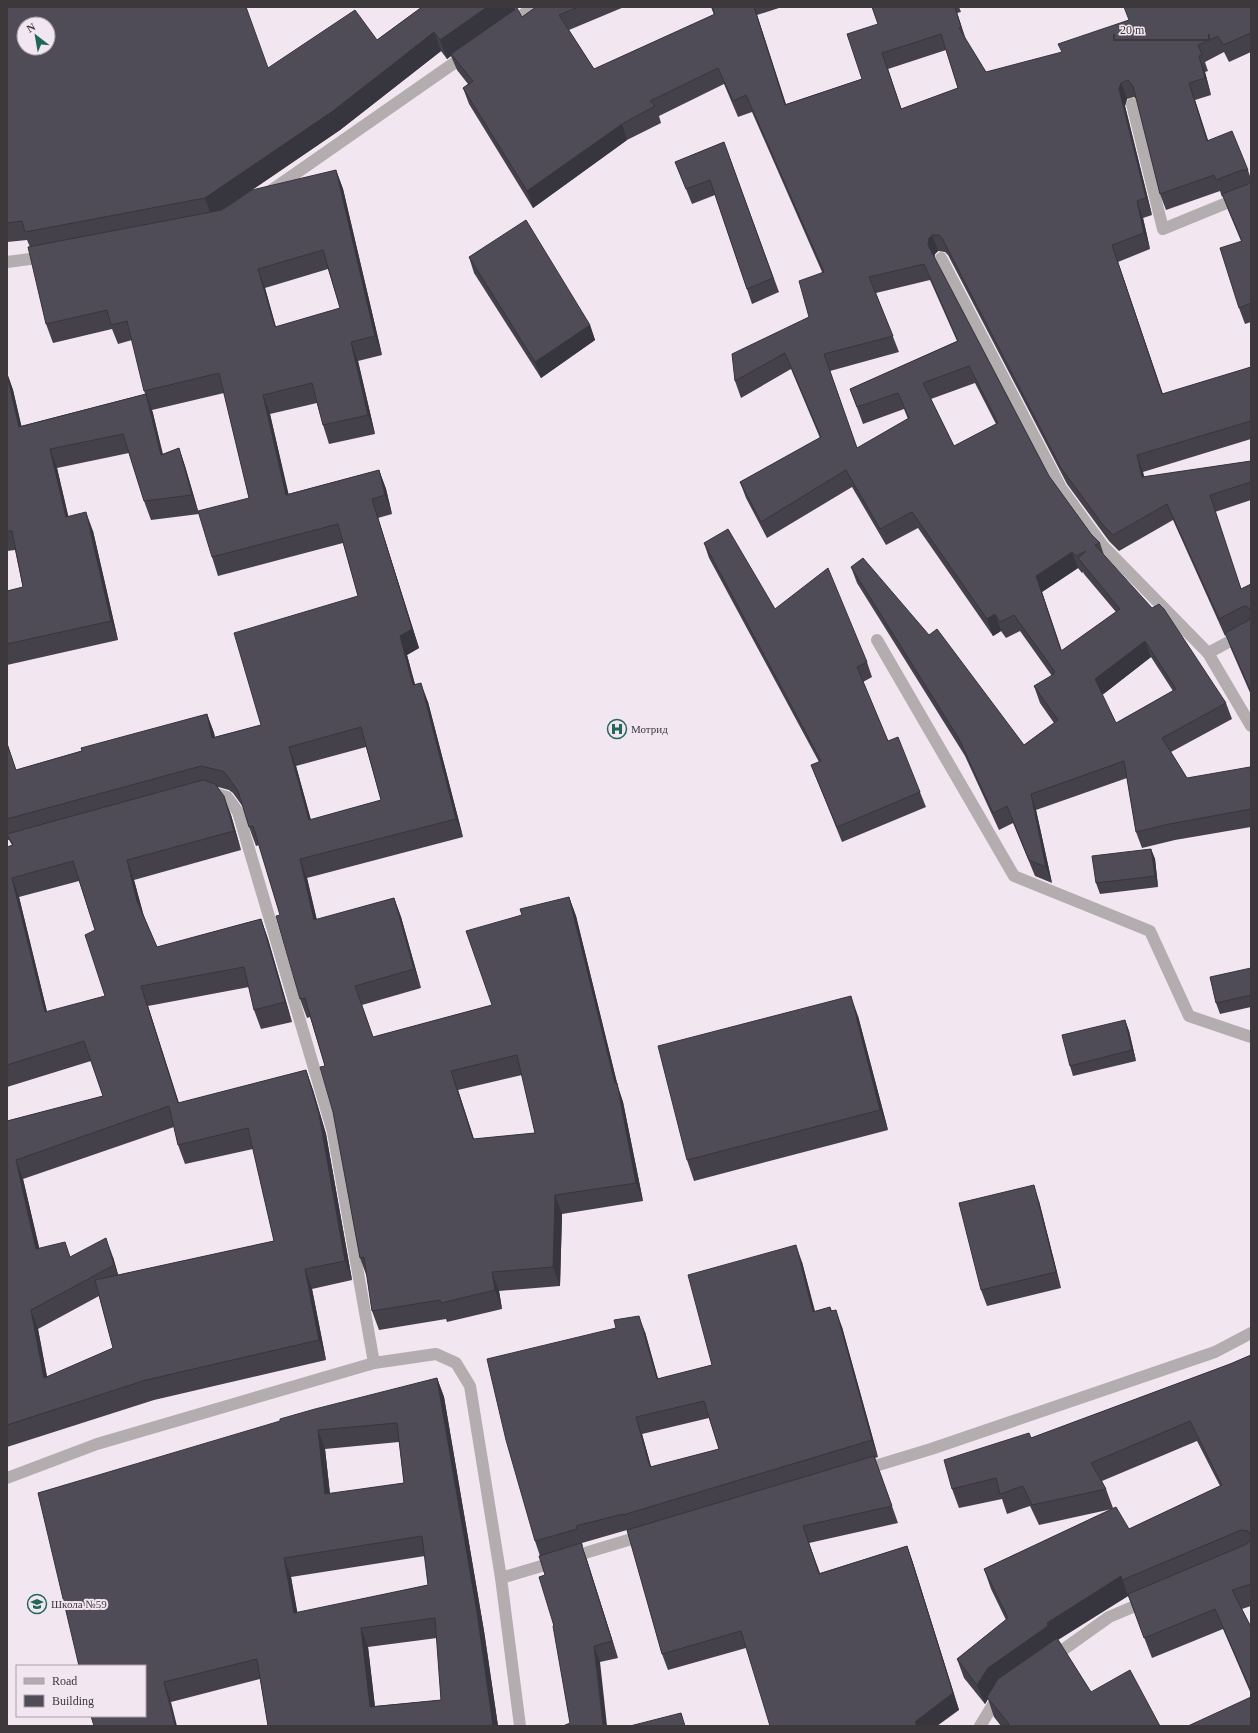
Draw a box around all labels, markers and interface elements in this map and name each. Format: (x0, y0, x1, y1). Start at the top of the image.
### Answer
north arrow (16, 16, 56, 56)
scale bar (1114, 16, 1209, 42)
text: N (24, 20, 37, 35)
text: 20 m (1120, 23, 1145, 37)
hospital icon: Мотрид (606, 718, 628, 740)
place label: Мотрид (631, 723, 668, 735)
school or university icon: Школа №59 (26, 1593, 48, 1615)
place label: Школа №59 (51, 1598, 107, 1610)
legend (16, 1665, 146, 1717)
text: Road (52, 1674, 77, 1688)
text: Building (52, 1694, 94, 1708)

